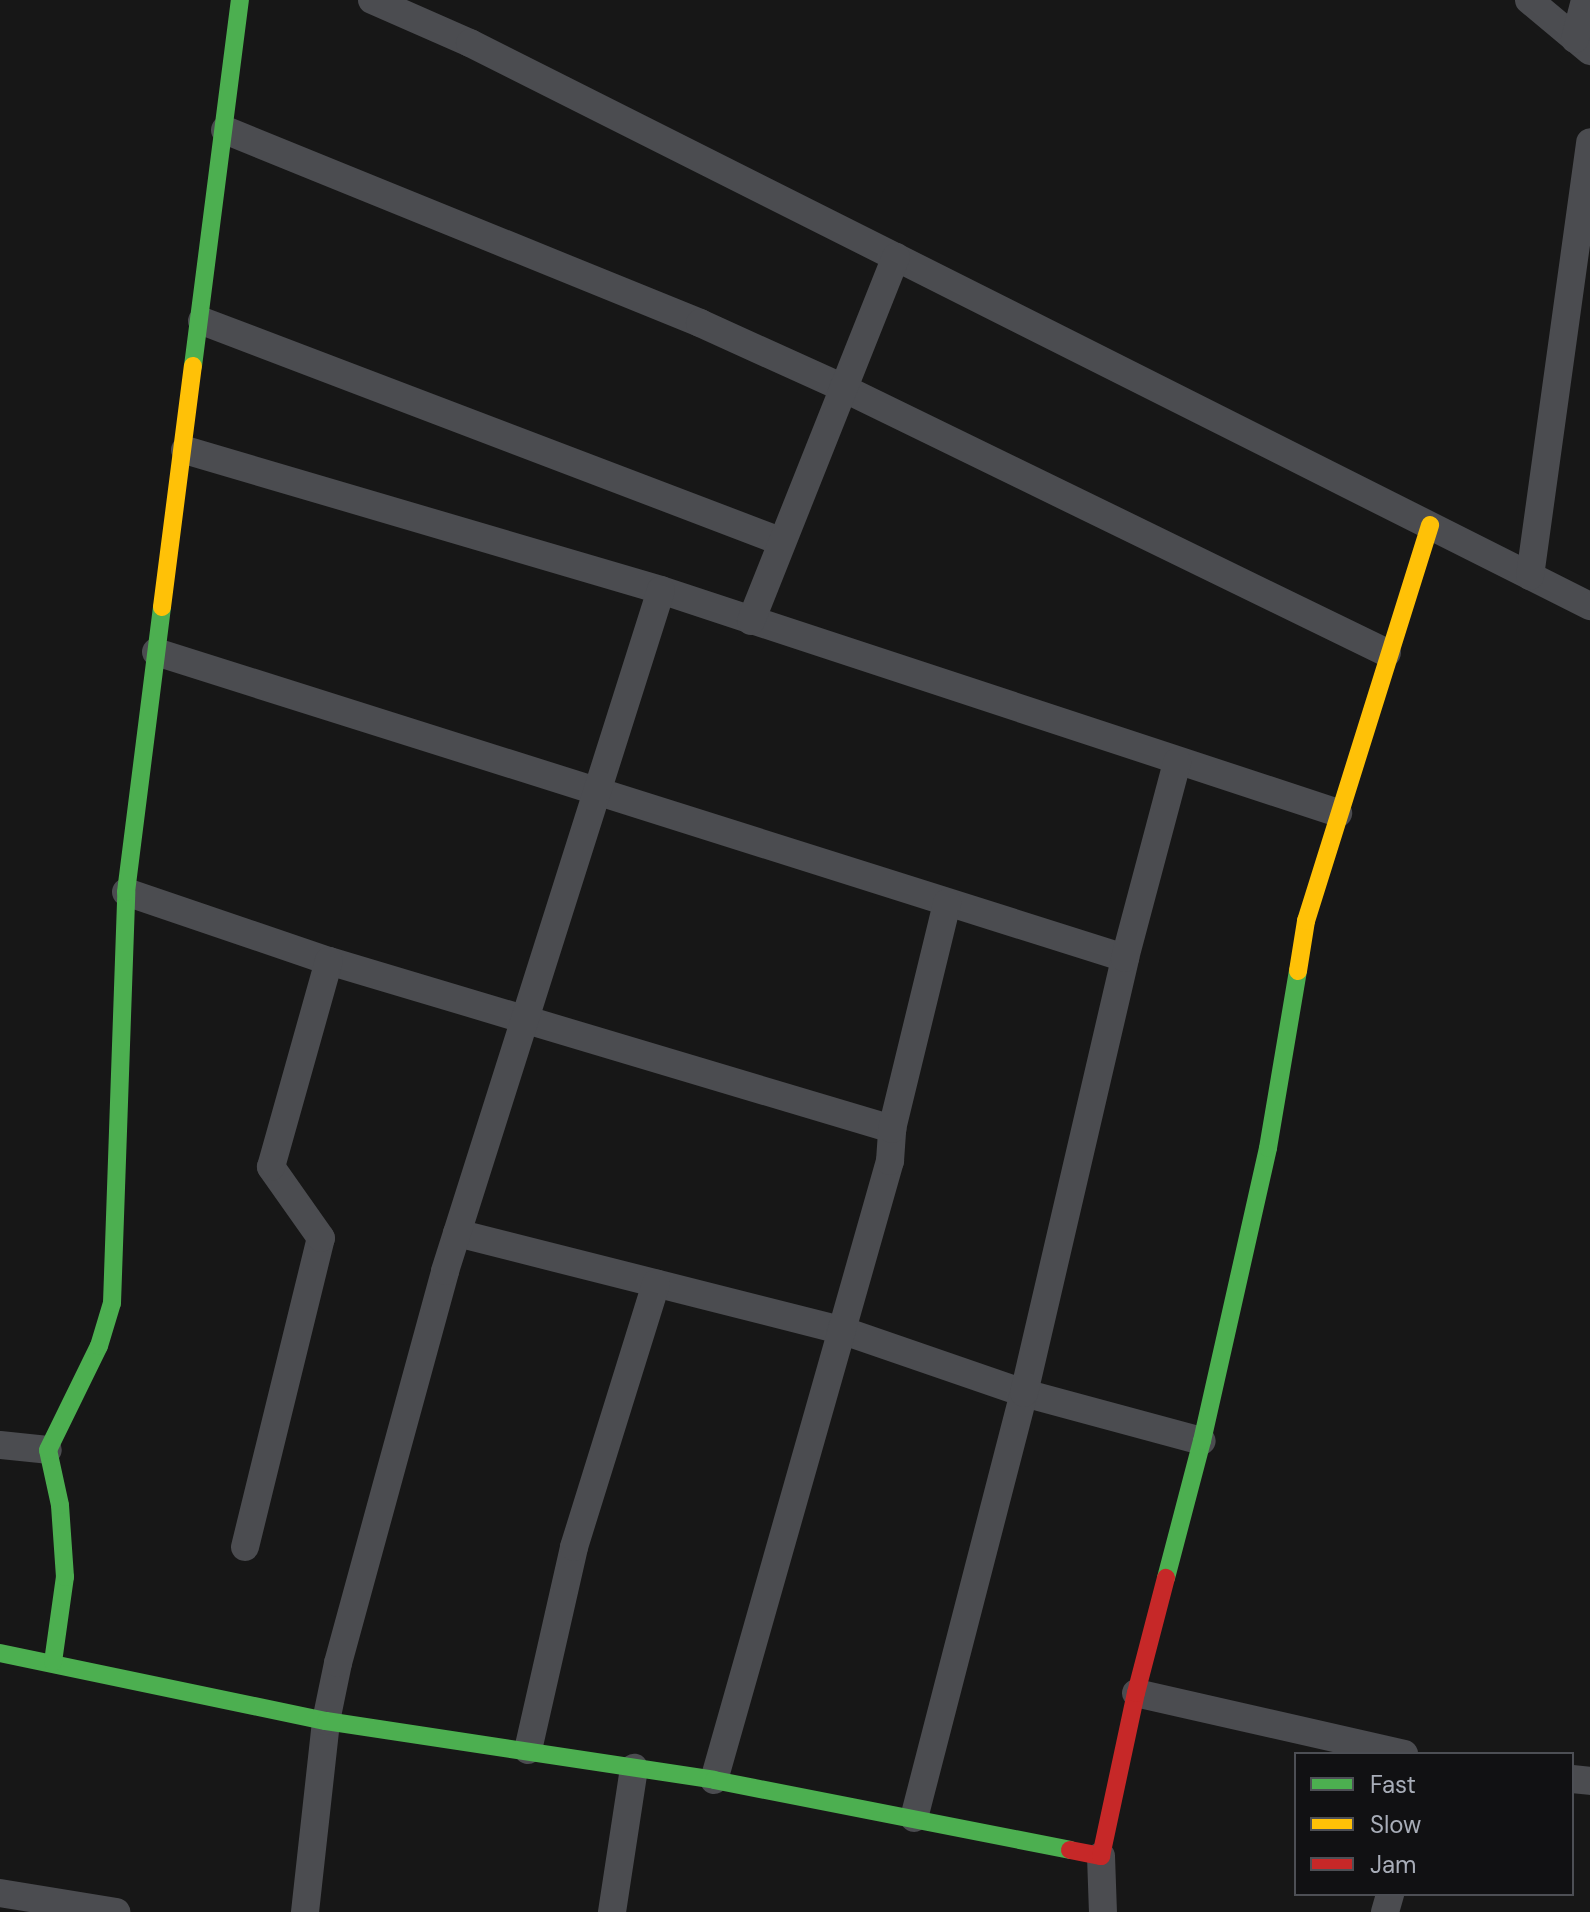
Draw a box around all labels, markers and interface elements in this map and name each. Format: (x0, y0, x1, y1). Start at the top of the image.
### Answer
legend (1294, 1752, 1574, 1896)
text: Fast (1370, 1769, 1416, 1800)
text: Slow (1370, 1809, 1421, 1840)
text: Jam (1370, 1849, 1416, 1880)

